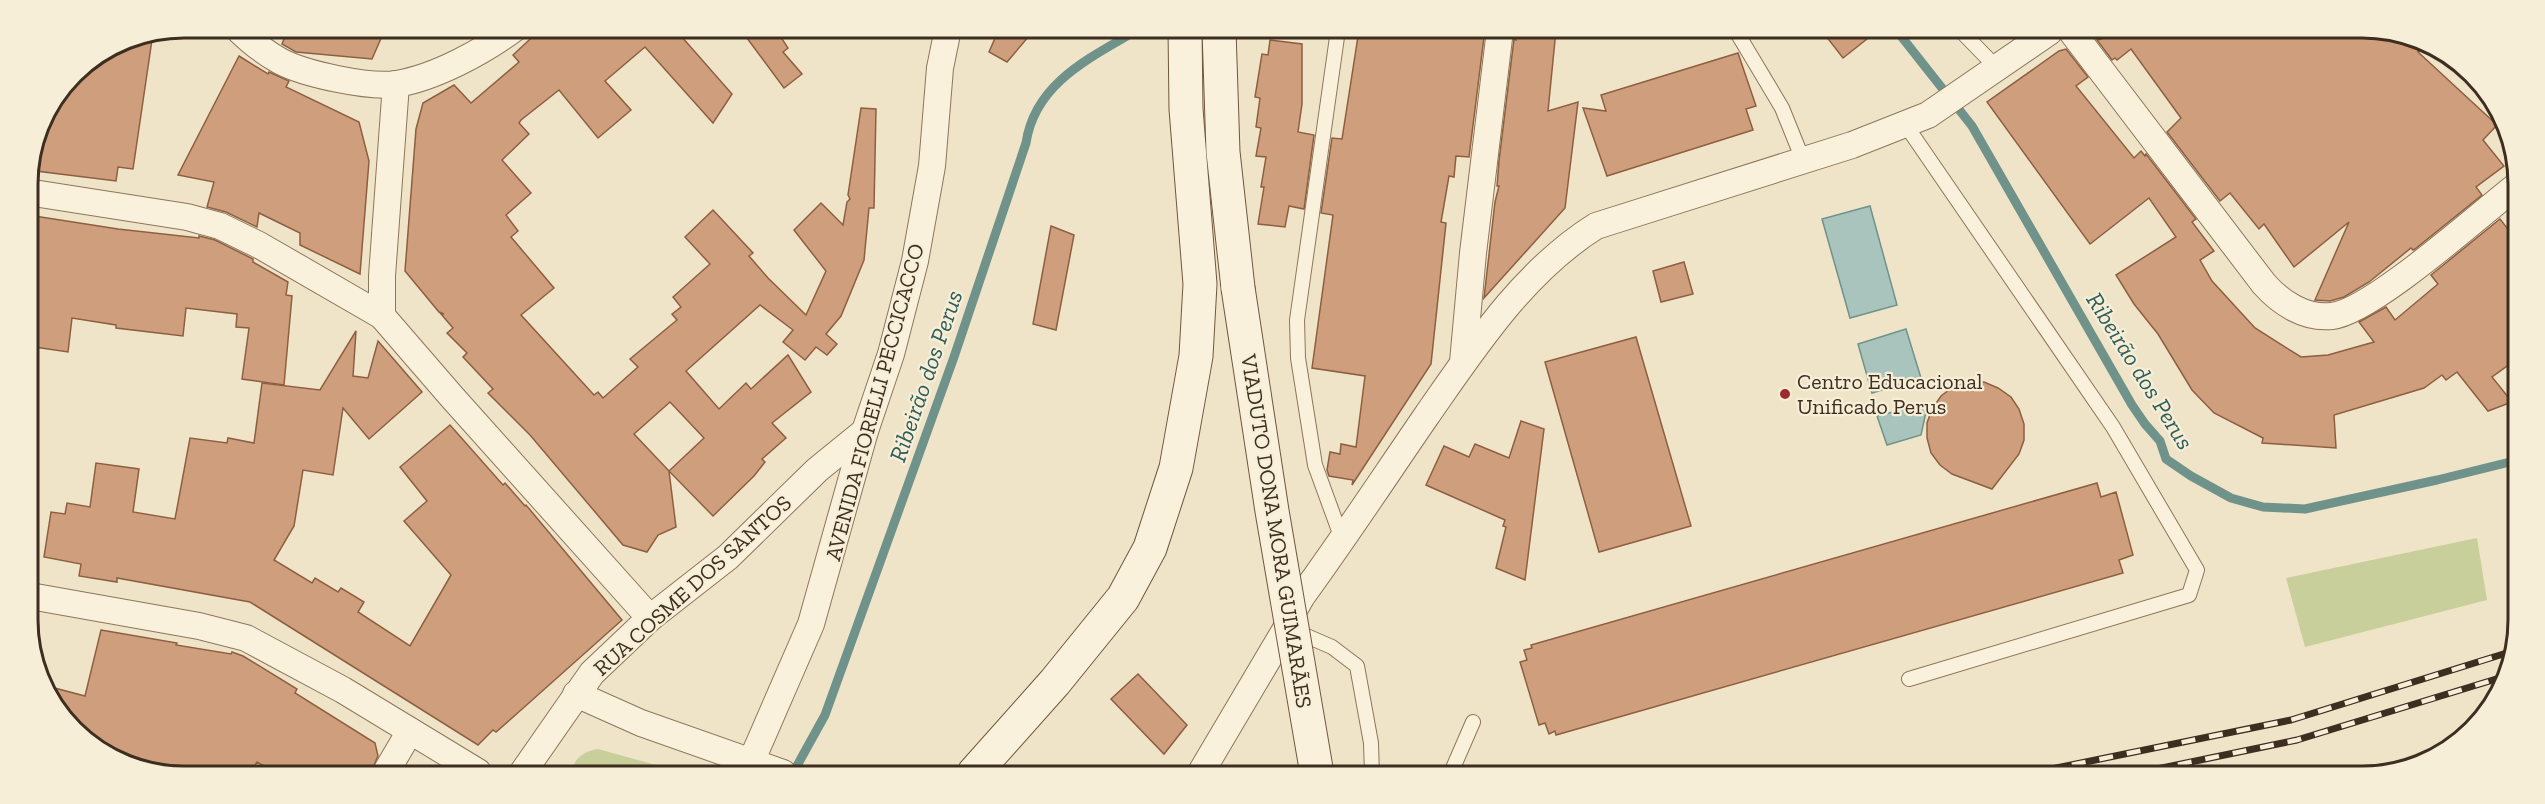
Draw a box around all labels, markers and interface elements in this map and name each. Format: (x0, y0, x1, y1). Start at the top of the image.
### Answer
street label: AVENIDA FIORELLI PECCICACCO (819, 241, 930, 564)
water label: Ribeirão dos Perus (883, 286, 968, 466)
water label: Ribeirão dos Perus (2081, 287, 2200, 455)
street label: VIADUTO DONA MORA GUIMARÃES (1235, 351, 1318, 710)
place label: Centro Educacional Unificado Perus (1797, 368, 1983, 420)
marker: Centro Educacional Unificado Perus (1778, 387, 1792, 401)
street label: RUA COSME DOS SANTOS (588, 489, 797, 681)

